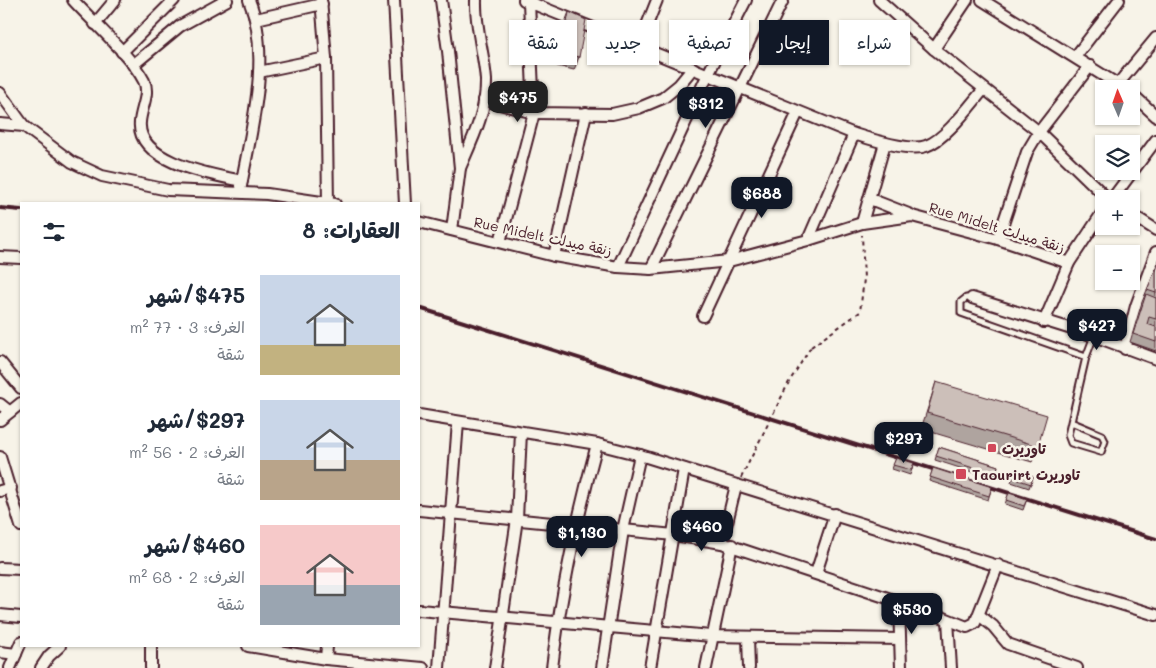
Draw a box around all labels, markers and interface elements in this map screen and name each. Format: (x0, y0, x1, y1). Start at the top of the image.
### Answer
chip: شقة (509, 20, 577, 65)
chip: جديد (587, 20, 659, 65)
chip: تصفية (669, 20, 749, 65)
chip: إيجار (759, 20, 829, 65)
chip: شراء (839, 20, 910, 65)
pin: $475 (488, 80, 548, 123)
north arrow (1095, 80, 1140, 125)
map controls (1095, 80, 1140, 290)
text: $475 (499, 86, 537, 107)
pin: $312 (676, 86, 736, 129)
text: $312 (688, 92, 724, 113)
button: layers (1095, 135, 1140, 180)
pin: $688 (732, 176, 792, 219)
text: $688 (742, 182, 782, 203)
button: + (1095, 190, 1140, 235)
street label: Rue Midelt زنقة ميدلت (927, 197, 1067, 257)
street label: Rue Midelt زنقة ميدلت (472, 212, 614, 260)
text: العقارات: 8 (302, 216, 400, 243)
icon: filters (40, 218, 68, 246)
button: − (1095, 245, 1140, 290)
text: $475/شهر (148, 281, 245, 308)
icon: home (300, 295, 360, 355)
pin: $427 (1067, 308, 1127, 351)
text: $427 (1078, 314, 1116, 335)
text: الغرف: 3 · 77 m² (130, 316, 245, 337)
text: شقة (217, 343, 245, 364)
text: $297/شهر (149, 406, 245, 433)
icon: home (300, 420, 360, 480)
pin: $297 (874, 422, 934, 464)
text: $297 (885, 427, 923, 448)
place label: تاوريرت (1002, 439, 1047, 458)
text: الغرف: 2 · 56 m² (129, 441, 245, 462)
marker: تاوريرت (986, 442, 998, 454)
place label: Taourirt تاوريرت (972, 465, 1081, 484)
marker: Taourirt تاوريرت (954, 467, 968, 481)
text: شقة (217, 468, 245, 489)
pin: $460 (672, 510, 732, 552)
text: $460 (682, 515, 722, 536)
pin: $1,130 (541, 516, 623, 558)
text: $1,130 (558, 521, 606, 542)
text: $460/شهر (145, 531, 245, 558)
icon: home (300, 545, 360, 605)
text: الغرف: 2 · 68 m² (129, 566, 245, 587)
pin: $530 (882, 592, 942, 635)
text: شقة (217, 593, 245, 614)
text: $530 (892, 598, 932, 619)

